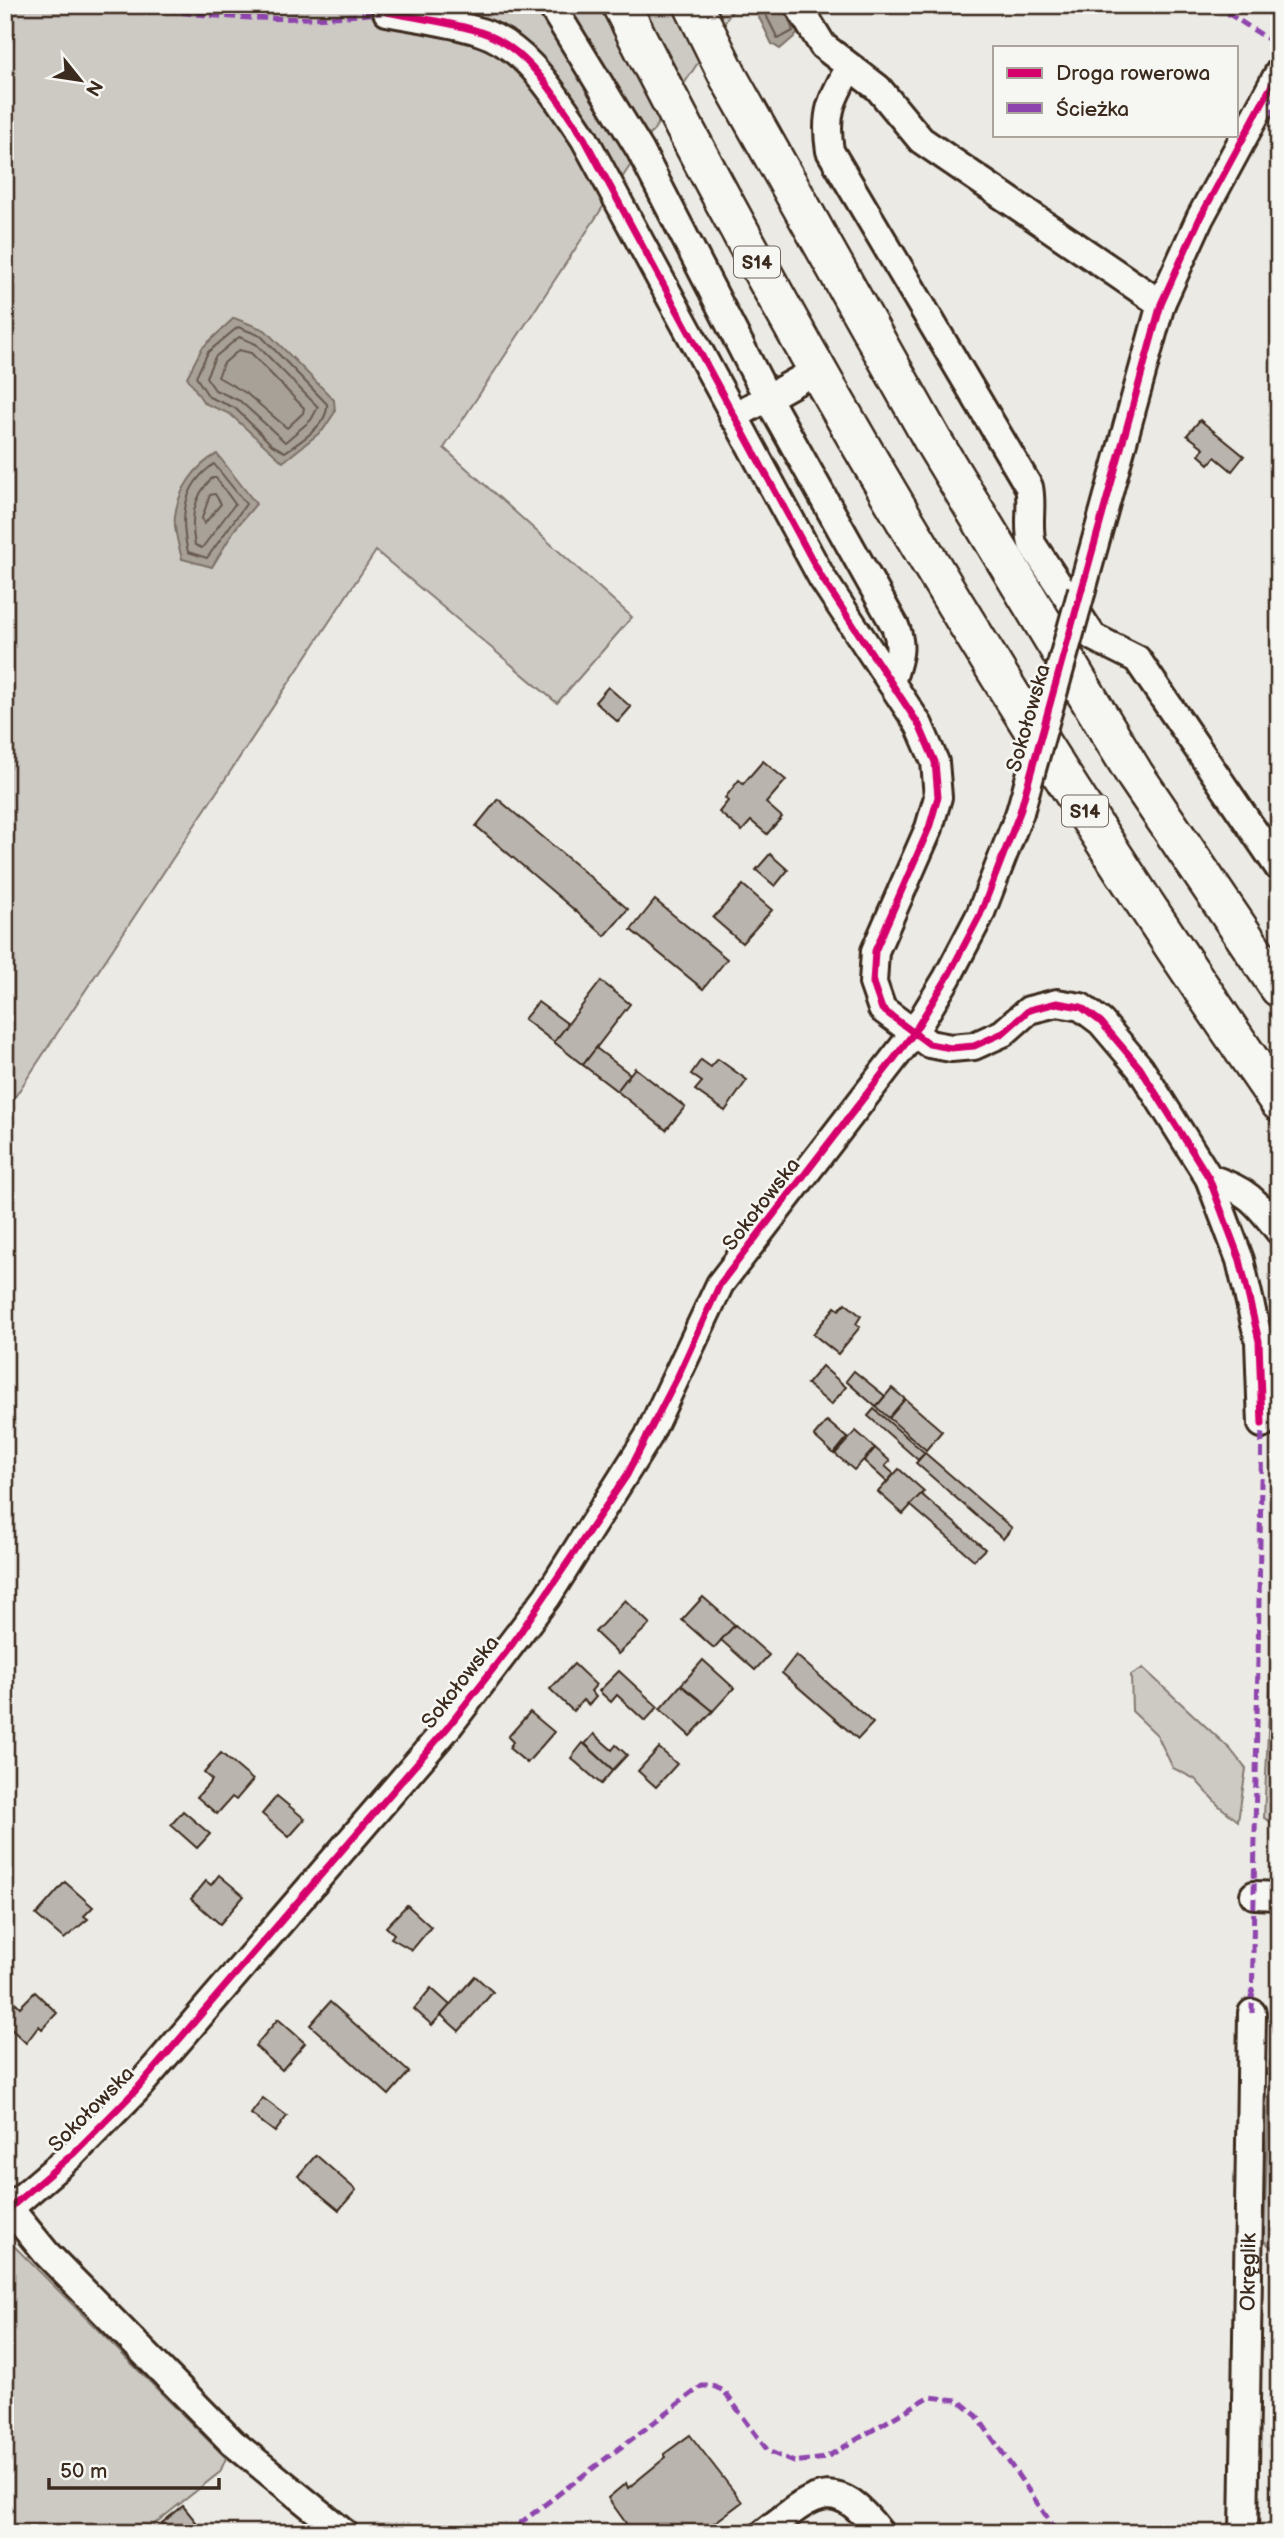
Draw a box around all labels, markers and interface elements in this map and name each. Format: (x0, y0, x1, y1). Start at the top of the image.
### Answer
north arrow (46, 46, 116, 116)
legend (993, 46, 1238, 136)
text: Droga rowerowa (1056, 61, 1210, 86)
text: N (80, 76, 107, 100)
text: Ścieżka (1056, 97, 1129, 122)
road number: S14 (734, 246, 780, 278)
street label: Sokołowska (1001, 661, 1056, 775)
road number: S14 (1062, 796, 1108, 826)
street label: Sokołowska (717, 1153, 805, 1256)
street label: Sokołowska (416, 1631, 504, 1734)
street label: Sokołowska (43, 2061, 139, 2157)
street label: Okręglik (1235, 2232, 1262, 2311)
scale bar (49, 2447, 219, 2491)
text: 50 m (60, 2459, 107, 2484)

